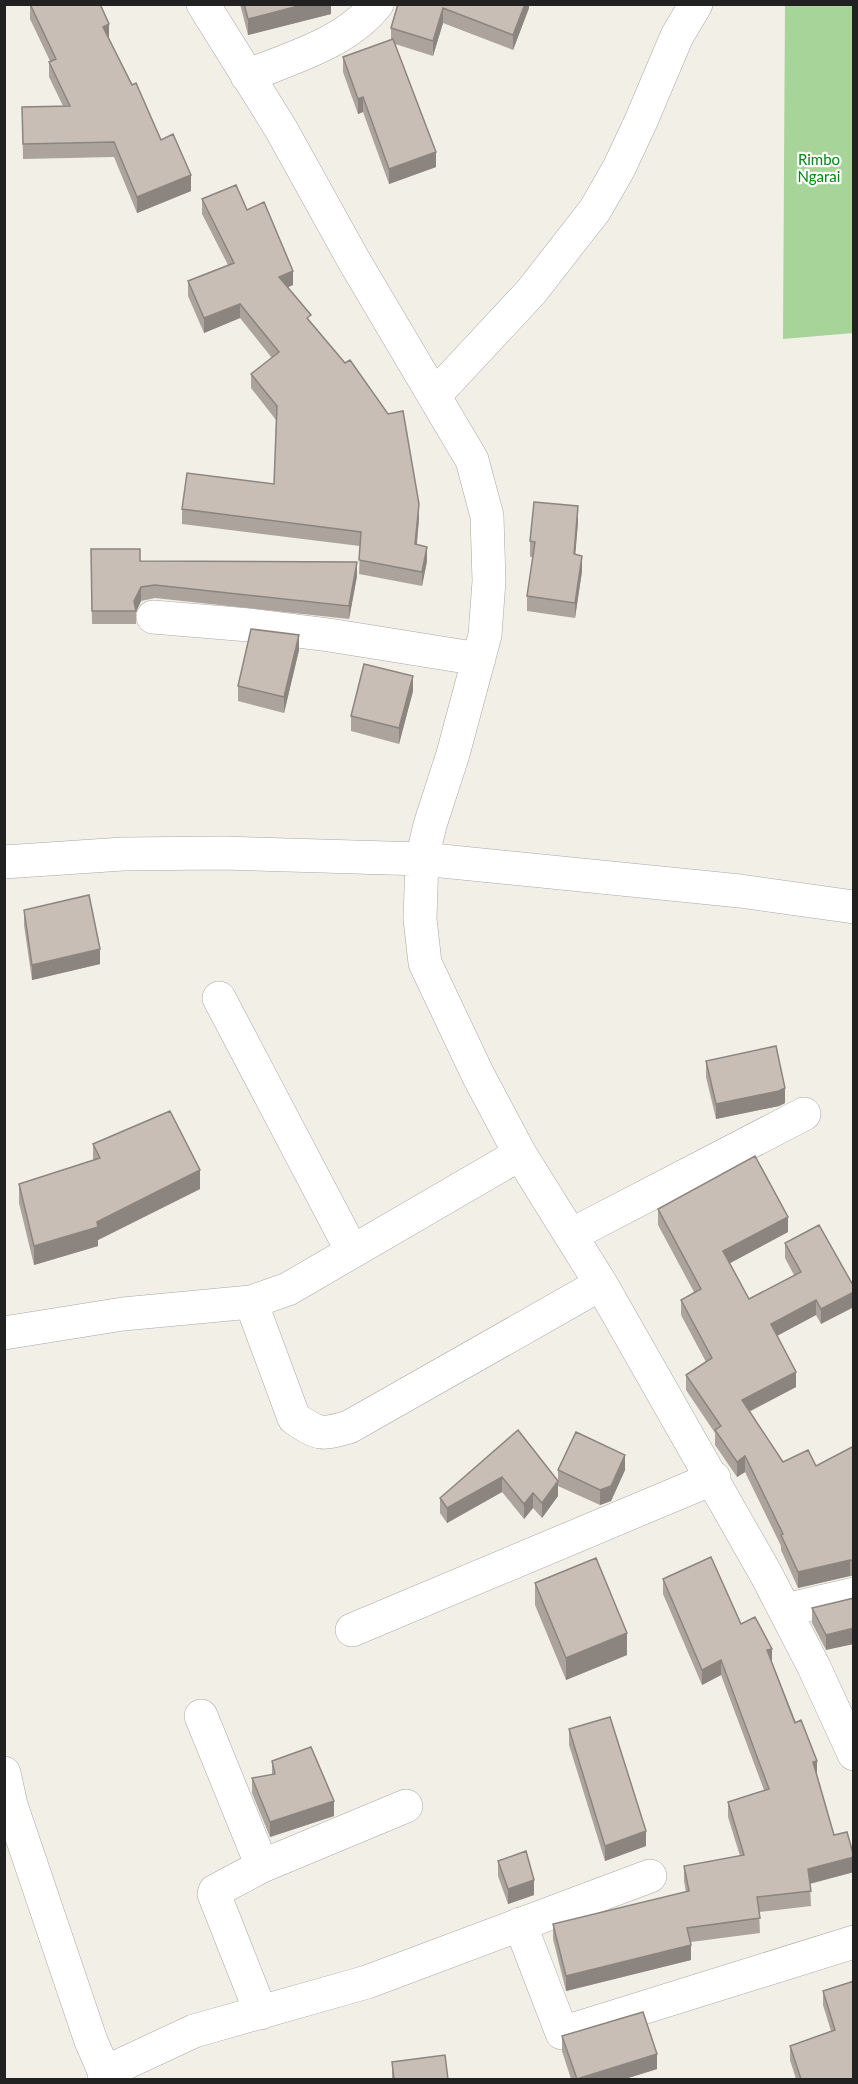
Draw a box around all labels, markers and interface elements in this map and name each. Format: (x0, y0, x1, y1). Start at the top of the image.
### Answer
park label: Rimbo Ngarai (798, 150, 840, 185)

